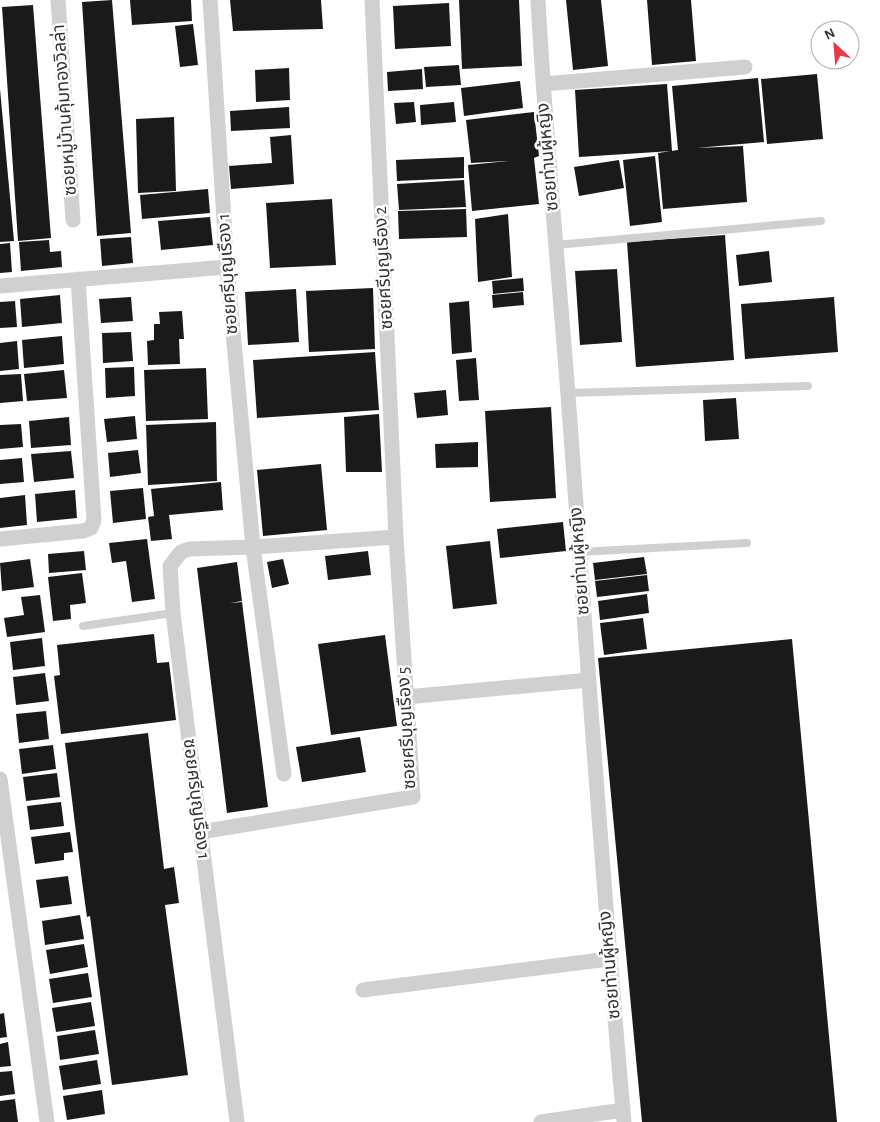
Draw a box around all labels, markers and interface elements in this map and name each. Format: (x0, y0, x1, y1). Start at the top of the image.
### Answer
north arrow (810, 20, 860, 70)
street label: ซอยหมู่บ้านคุ้มทองวิลล่า (48, 24, 82, 196)
text: N (822, 26, 837, 43)
street label: ซอยท่านผู้หญิง (532, 102, 564, 212)
street label: ซอยศรีบุญเรือง 2 (371, 206, 397, 330)
street label: ซอยศรีบุญเรือง 1 (214, 213, 242, 335)
street label: ซอยท่านผู้หญิง (565, 506, 595, 616)
street label: ซอยศรีบุญเรือง 5 (394, 666, 420, 790)
street label: ซอยศรีบุญเรือง 1 (179, 738, 213, 860)
street label: ซอยท่านผู้หญิง (594, 910, 626, 1020)

